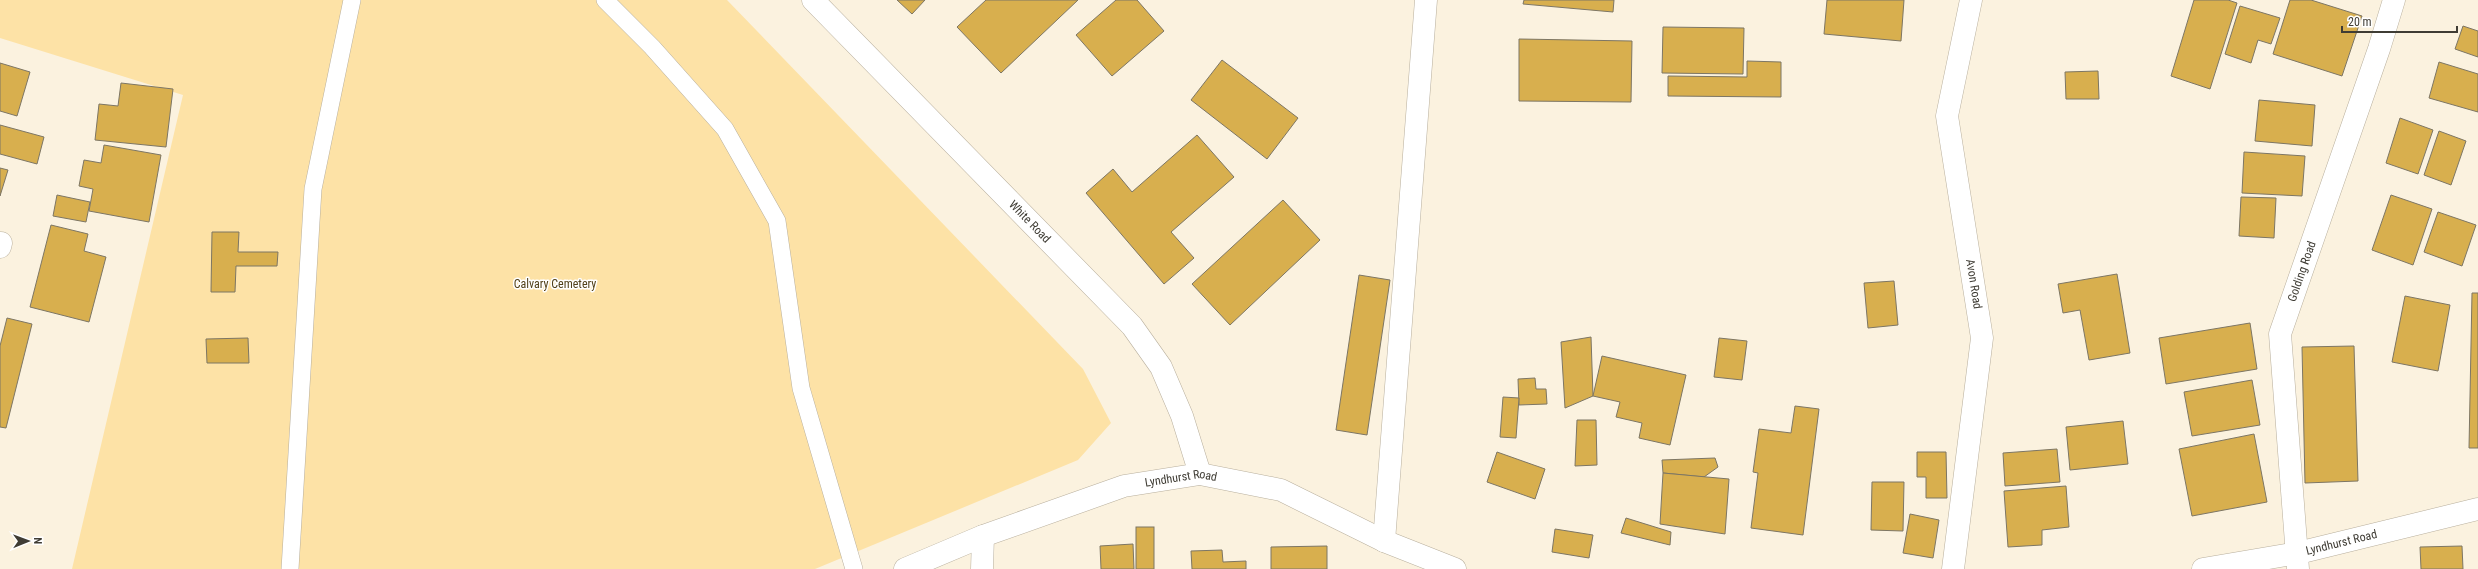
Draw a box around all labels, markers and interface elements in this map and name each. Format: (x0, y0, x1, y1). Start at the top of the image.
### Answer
scale bar (2342, 8, 2457, 34)
text: 20 m (2348, 15, 2372, 29)
street label: White Road (1006, 197, 1054, 246)
street label: Golding Road (2285, 239, 2319, 304)
street label: Avon Road (1963, 258, 1985, 310)
park label: Calvary Cemetery (514, 277, 596, 291)
street label: Lyndhurst Road (1144, 467, 1218, 490)
north arrow (8, 521, 48, 561)
street label: Lyndhurst Road (2304, 527, 2378, 558)
text: N (31, 537, 44, 545)

